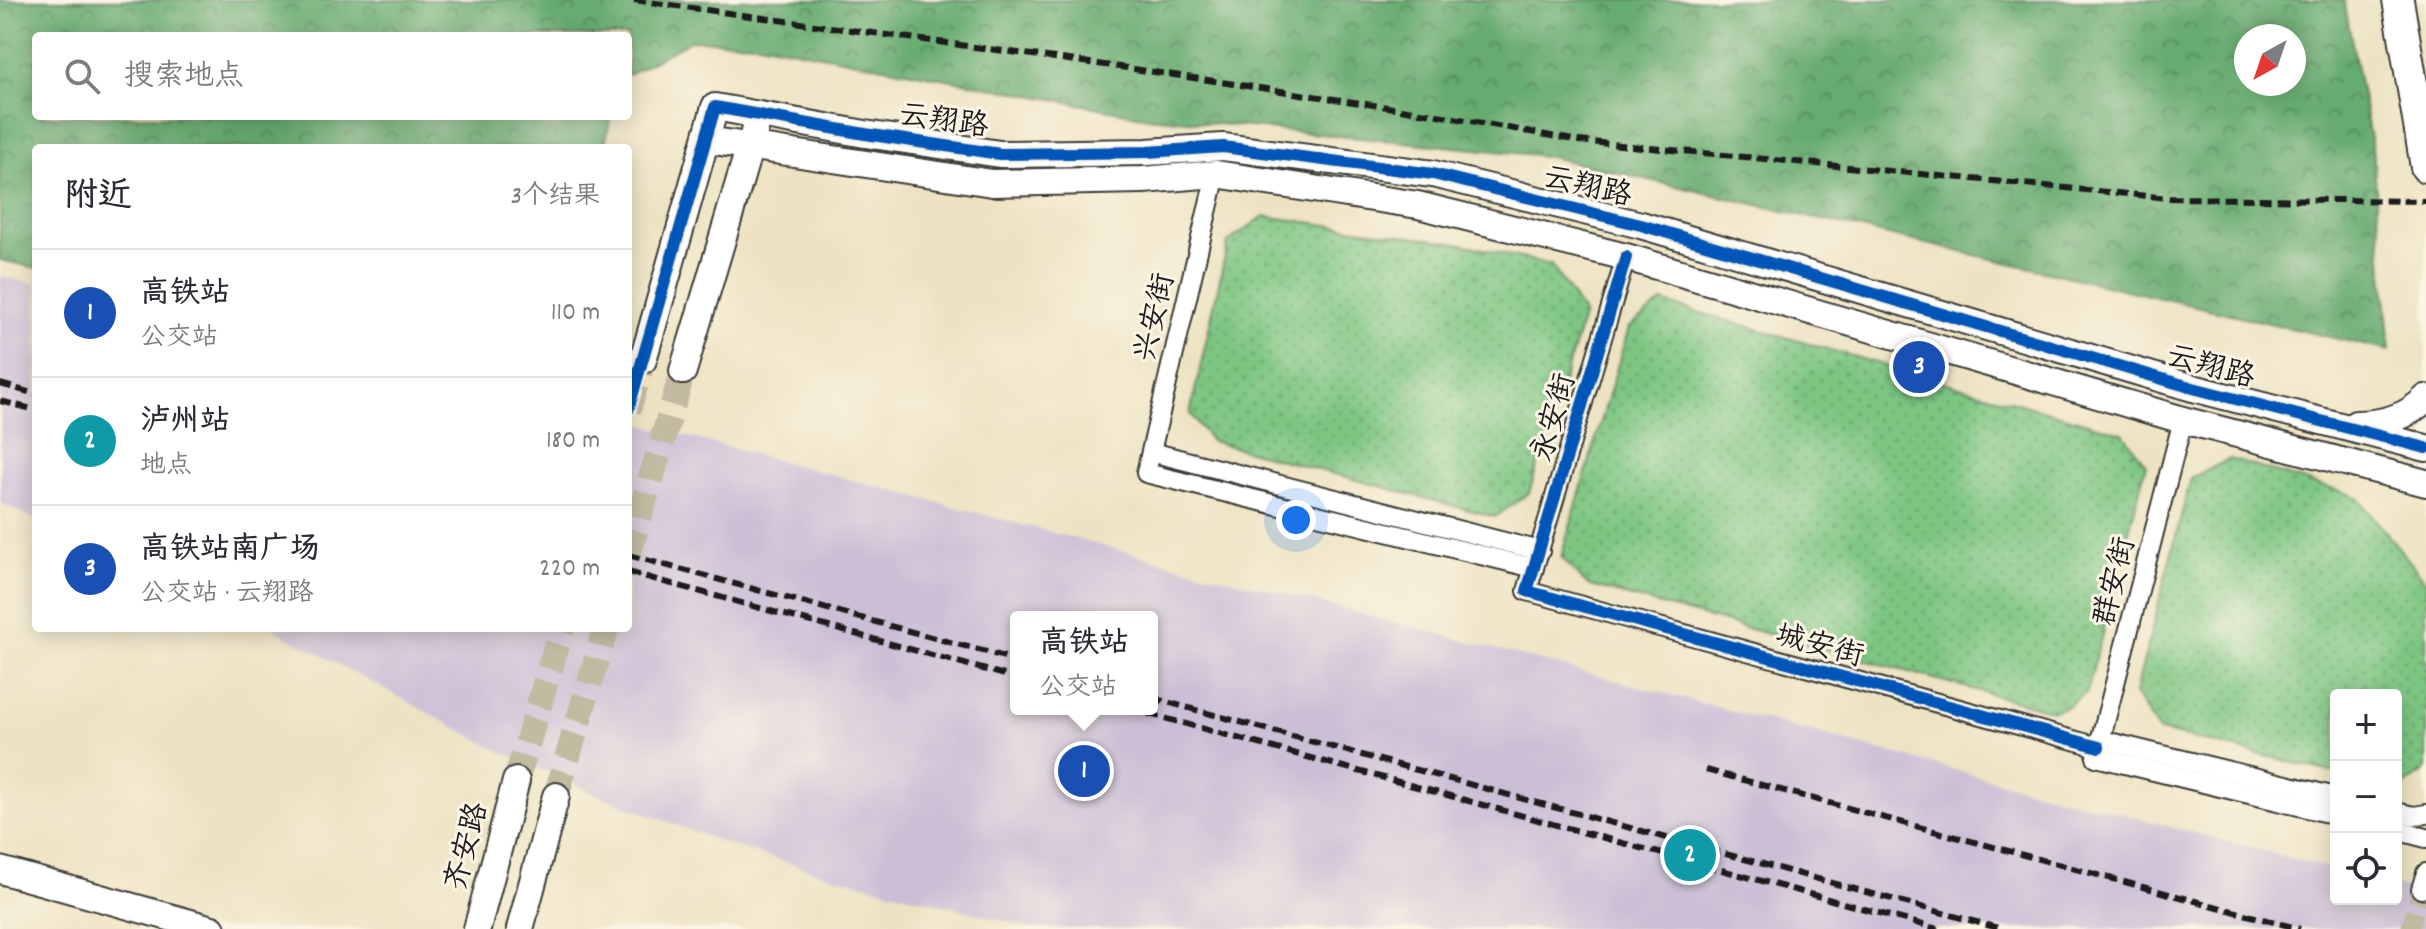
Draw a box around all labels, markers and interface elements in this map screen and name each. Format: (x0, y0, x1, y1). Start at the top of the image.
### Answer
north arrow (2234, 24, 2306, 96)
search box (32, 32, 632, 120)
icon: search (60, 54, 104, 98)
text: 搜索地点 (124, 57, 244, 100)
street label: 云翔路 (896, 96, 991, 151)
street label: 云翔路 (1538, 158, 1636, 220)
text: 附近 (64, 174, 132, 223)
text: 3个结果 (510, 179, 600, 216)
street label: 兴安街 (1126, 269, 1188, 367)
text: 高铁站 (140, 274, 230, 317)
text: 1 (87, 295, 93, 332)
text: 110 m (551, 295, 600, 332)
text: 公交站 (140, 320, 218, 357)
pin: 3 (1893, 337, 1945, 397)
street label: 云翔路 (2161, 337, 2259, 402)
street label: 永安街 (1523, 369, 1589, 467)
text: 泸州站 (140, 402, 230, 445)
text: 2 (84, 423, 96, 460)
text: 180 m (546, 423, 600, 460)
text: 地点 (140, 448, 192, 485)
your location (1276, 500, 1316, 540)
text: 高铁站南广场 (140, 530, 320, 573)
street label: 群安街 (2086, 533, 2149, 631)
text: 3 (84, 551, 96, 588)
text: 220 m (539, 551, 600, 588)
text: 公交站 · 云翔路 (140, 576, 314, 613)
popup (1010, 611, 1158, 715)
street label: 城安街 (1770, 616, 1868, 681)
text: 高铁站 (1039, 624, 1129, 667)
text: 公交站 (1039, 670, 1117, 707)
map controls (2330, 689, 2402, 905)
button: + (2330, 689, 2402, 761)
pin: 1 (1058, 741, 1110, 801)
button: − (2330, 761, 2402, 833)
street label: 齐安路 (437, 798, 502, 896)
pin: 2 (1664, 825, 1716, 885)
button: locate (2330, 833, 2402, 905)

